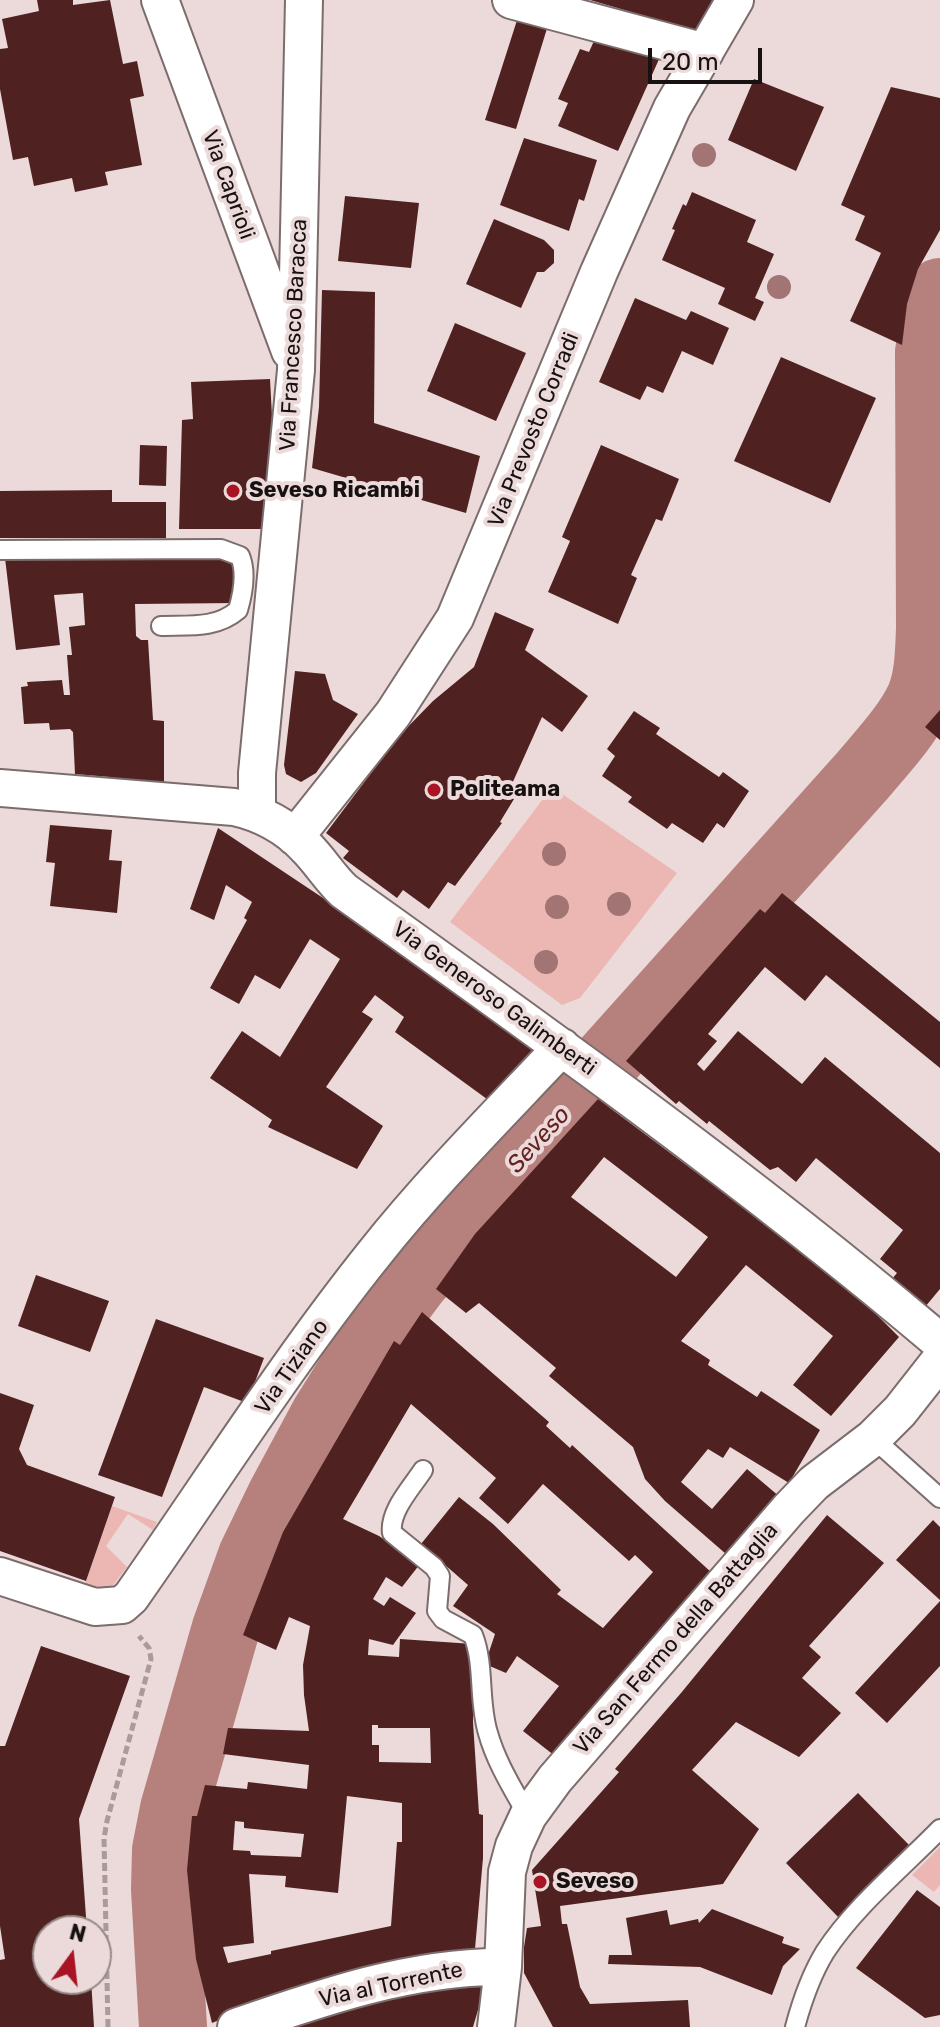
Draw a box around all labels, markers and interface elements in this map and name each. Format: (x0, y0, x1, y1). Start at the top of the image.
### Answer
scale bar (652, 32, 766, 82)
text: 20 m (662, 48, 719, 76)
street label: Via Caprioli (196, 127, 260, 243)
street label: Via Francesco Baracca (275, 218, 313, 452)
street label: Via Prevosto Corradi (483, 329, 585, 531)
place label: Seveso Ricambi (249, 478, 420, 504)
marker: Seveso Ricambi (224, 482, 242, 500)
place label: Politeama (450, 777, 560, 803)
marker: Politeama (425, 781, 443, 799)
street label: Via Generoso Galimberti (387, 916, 601, 1082)
water label: Seveso (502, 1101, 576, 1179)
street label: Via Tiziano (250, 1314, 334, 1420)
street label: Via San Fermo della Battaglia (568, 1518, 784, 1760)
place label: Seveso (556, 1869, 635, 1895)
marker: Seveso (531, 1873, 549, 1891)
north arrow (32, 1915, 112, 1995)
text: N (67, 1918, 89, 1948)
street label: Via al Torrente (317, 1957, 465, 2013)

